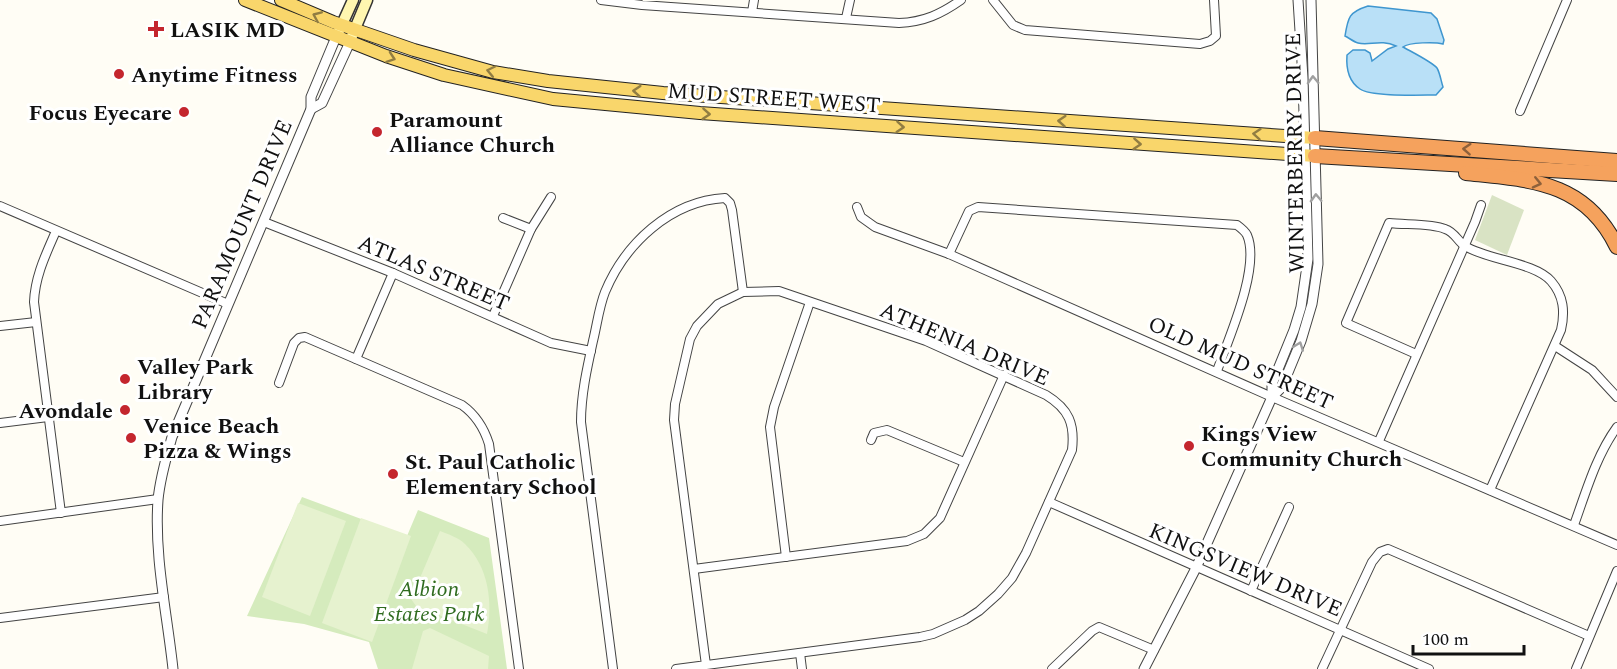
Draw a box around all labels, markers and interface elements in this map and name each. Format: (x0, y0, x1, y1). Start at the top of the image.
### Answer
one-way arrow (313, 11, 324, 23)
place label: LASIK MD (170, 14, 285, 47)
marker: LASIK MD (147, 20, 165, 38)
street label: WINTERBERRY DRIVE (1277, 32, 1314, 274)
one-way arrow (385, 50, 396, 63)
place label: Anytime Fitness (131, 59, 298, 92)
one-way arrow (486, 65, 496, 78)
marker: Anytime Fitness (112, 67, 126, 81)
street label: MUD STREET WEST (666, 75, 882, 122)
one-way arrow (1306, 75, 1319, 84)
one-way arrow (633, 85, 642, 98)
place label: Focus Eyecare (28, 97, 172, 130)
place label: Paramount Alliance Church (389, 104, 556, 162)
marker: Focus Eyecare (177, 105, 191, 119)
one-way arrow (701, 107, 710, 120)
one-way arrow (1057, 114, 1066, 127)
street label: PARAMOUNT DRIVE (183, 115, 301, 335)
one-way arrow (896, 120, 905, 133)
marker: Paramount Alliance Church (370, 125, 384, 139)
one-way arrow (1252, 128, 1261, 141)
one-way arrow (1132, 137, 1141, 150)
one-way arrow (1463, 143, 1472, 156)
one-way arrow (1531, 175, 1541, 188)
one-way arrow (1310, 193, 1323, 202)
street label: ATLAS STREET (352, 226, 515, 320)
street label: ATHENIA DRIVE (874, 294, 1054, 395)
street label: OLD MUD STREET (1142, 308, 1338, 419)
one-way arrow (1292, 341, 1304, 352)
place label: Valley Park Library (137, 351, 255, 409)
marker: Valley Park Library (118, 372, 132, 386)
place label: Avondale (19, 395, 113, 428)
marker: Avondale (118, 403, 132, 417)
place label: Venice Beach Pizza & Wings (143, 410, 292, 468)
place label: Kings View Community Church (1201, 418, 1403, 476)
marker: Venice Beach Pizza & Wings (124, 431, 138, 445)
marker: Kings View Community Church (1182, 439, 1196, 453)
place label: St. Paul Catholic Elementary School (405, 446, 596, 504)
marker: St. Paul Catholic Elementary School (386, 467, 400, 481)
street label: KINGSVIEW DRIVE (1143, 515, 1347, 626)
park label: Albion Estates Park (374, 573, 484, 631)
scale bar (1413, 618, 1524, 656)
text: 100 m (1422, 626, 1469, 653)

